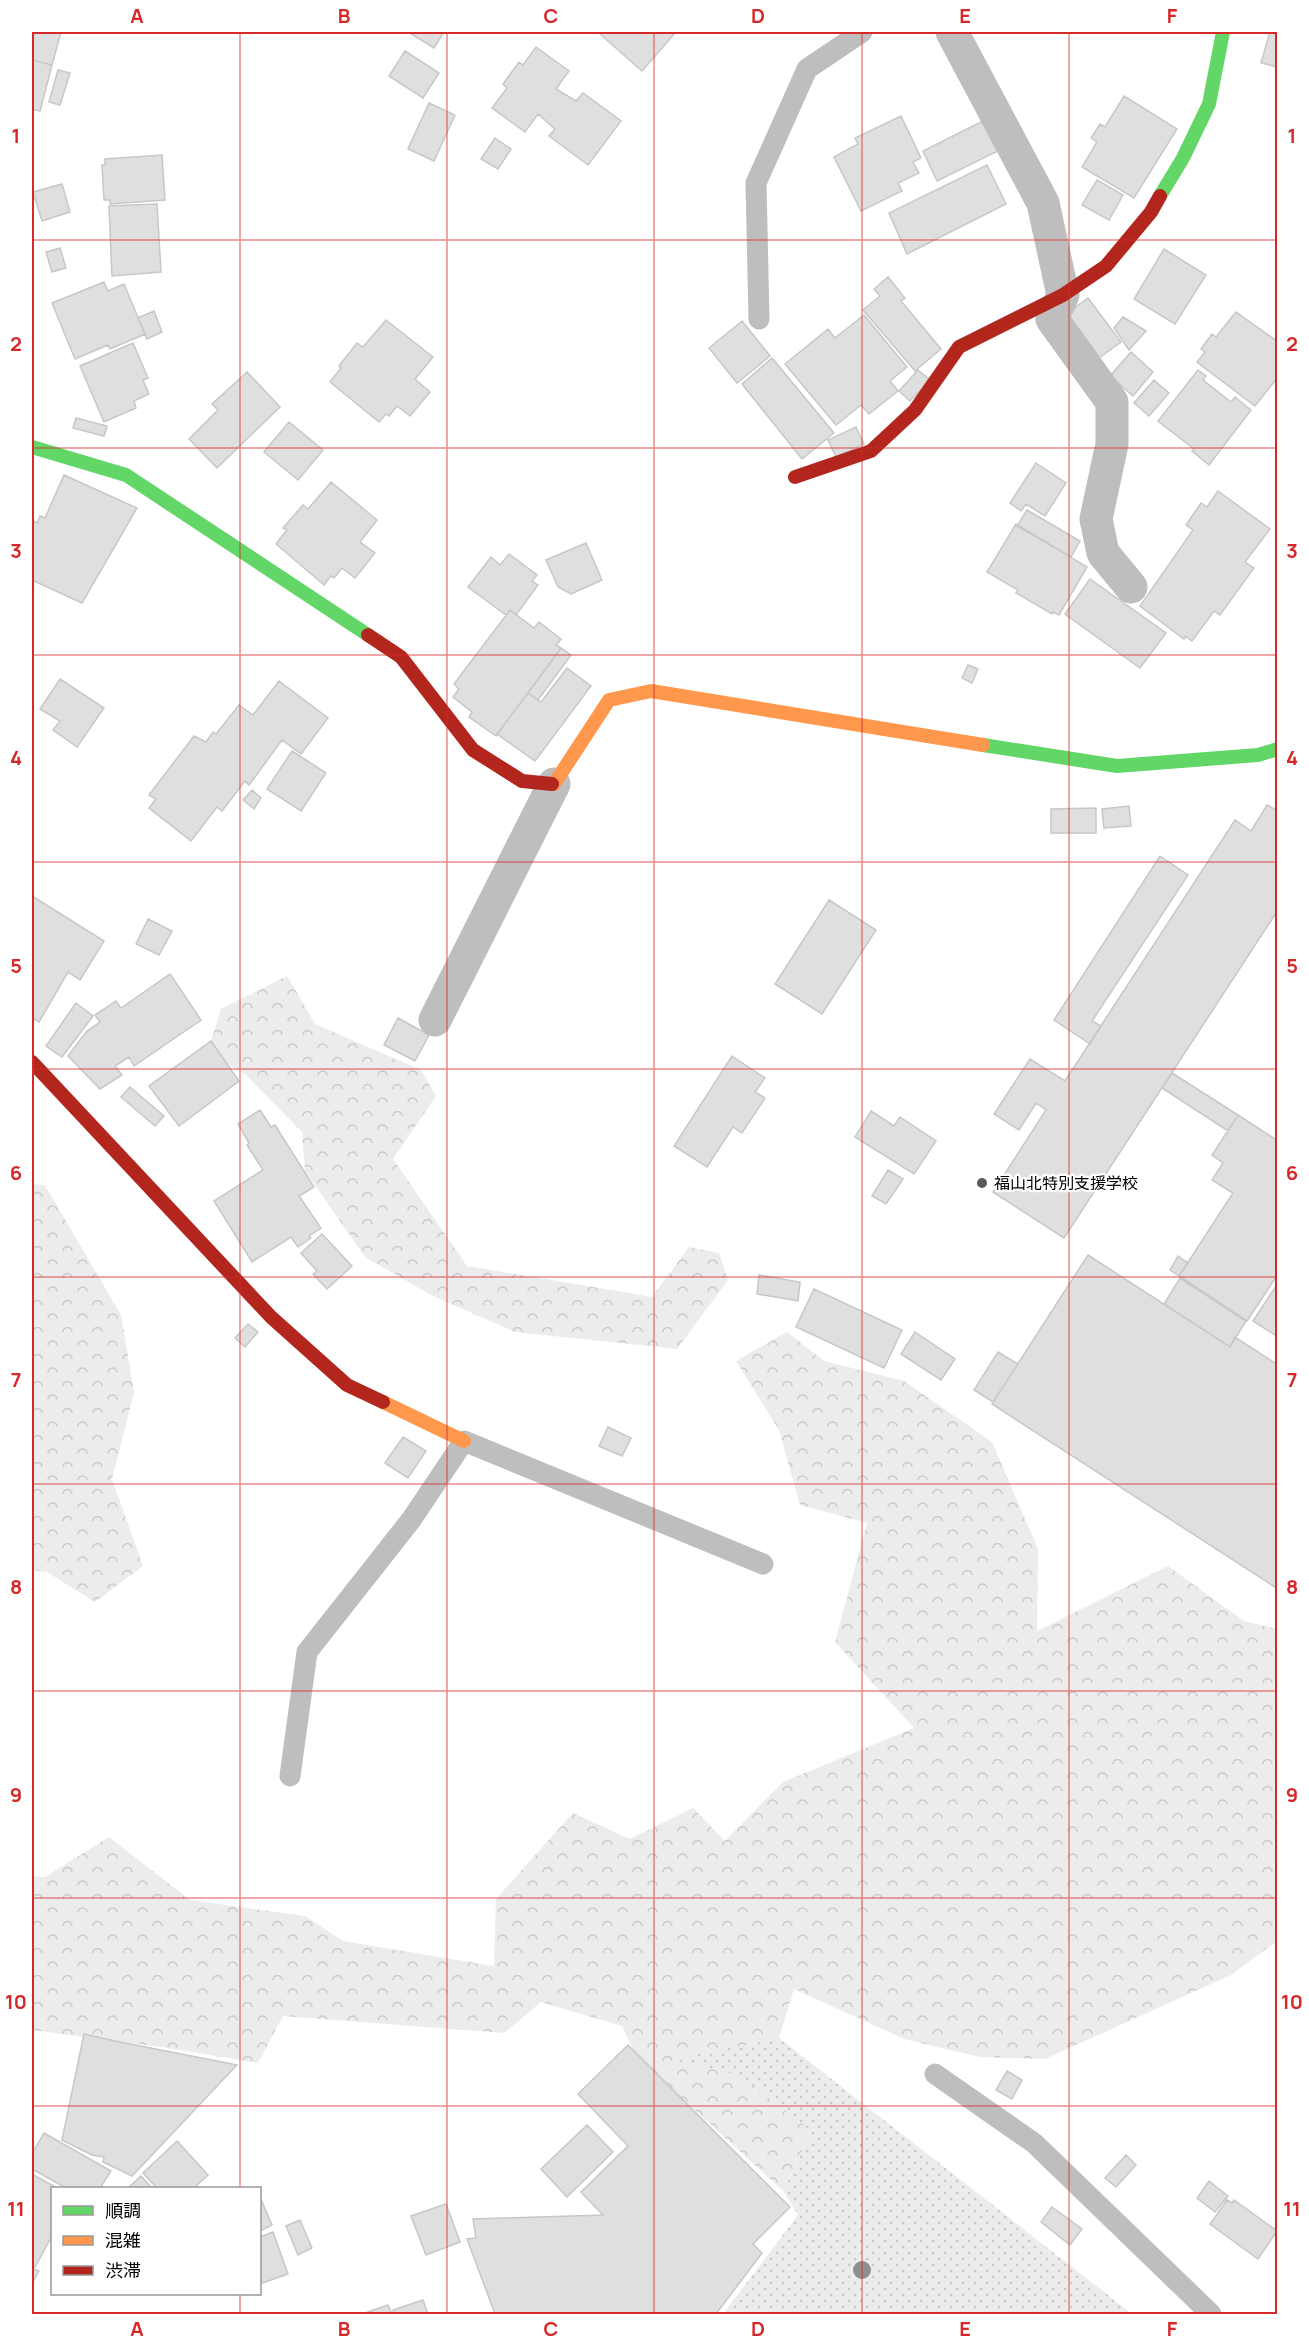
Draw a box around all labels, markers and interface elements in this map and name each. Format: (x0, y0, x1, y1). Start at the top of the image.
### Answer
text: A (130, 2, 144, 29)
text: B (338, 2, 351, 29)
text: C (544, 2, 558, 29)
text: D (751, 2, 765, 29)
text: E (959, 2, 971, 29)
text: F (1167, 2, 1178, 29)
text: 1 (12, 122, 20, 149)
text: 1 (1288, 122, 1296, 149)
text: 2 (10, 330, 22, 357)
text: 2 (1286, 330, 1298, 357)
text: 3 (10, 537, 22, 564)
text: 3 (1286, 537, 1298, 564)
text: 4 (10, 744, 22, 771)
text: 4 (1286, 744, 1298, 771)
text: 5 (10, 952, 22, 979)
text: 5 (1286, 952, 1298, 979)
text: 6 (10, 1159, 22, 1186)
text: 6 (1286, 1159, 1298, 1186)
place label: 福山北特別支援学校 (994, 1172, 1138, 1194)
marker: 福山北特別支援学校 (975, 1176, 989, 1190)
text: 7 (11, 1366, 21, 1393)
text: 7 (1287, 1366, 1297, 1393)
text: 8 (10, 1573, 22, 1600)
text: 8 (1286, 1573, 1298, 1600)
text: 9 (10, 1781, 22, 1808)
text: 9 (1286, 1781, 1298, 1808)
text: 10 (5, 1988, 27, 2015)
text: 10 (1281, 1988, 1303, 2015)
legend (51, 2187, 261, 2295)
text: 11 (7, 2195, 25, 2222)
text: 11 (1283, 2195, 1301, 2222)
text: 順調 (105, 2198, 141, 2222)
text: 混雑 (105, 2228, 141, 2252)
text: 渋滞 (105, 2258, 141, 2282)
text: A (130, 2315, 144, 2342)
text: B (338, 2315, 351, 2342)
text: C (544, 2315, 558, 2342)
text: D (751, 2315, 765, 2342)
text: E (959, 2315, 971, 2342)
text: F (1167, 2315, 1178, 2342)

